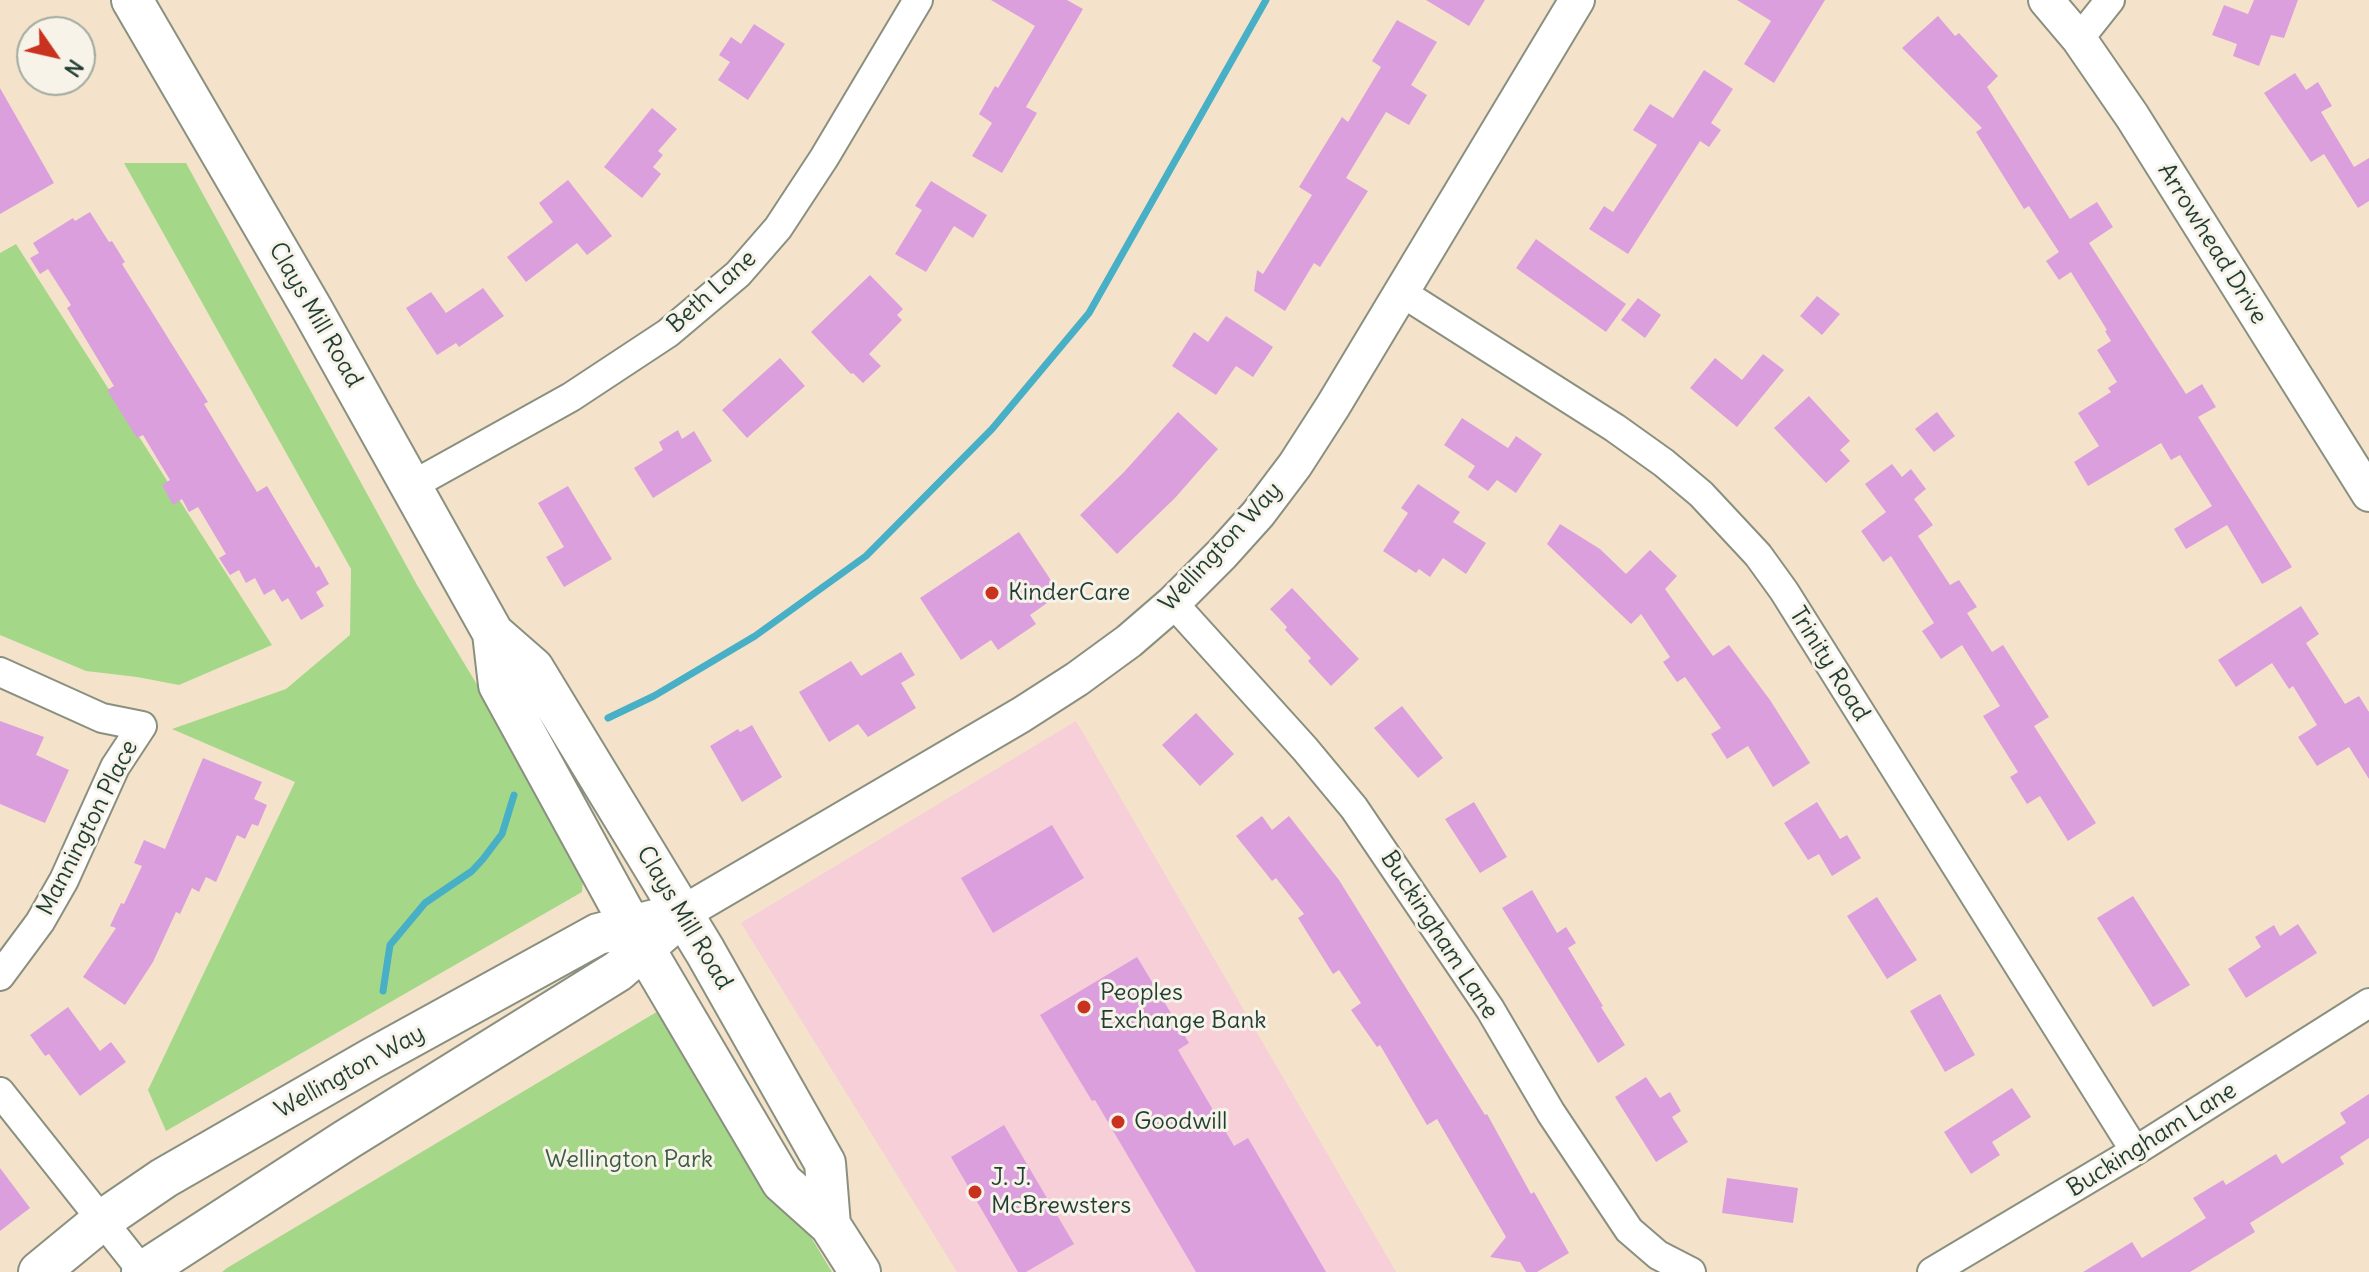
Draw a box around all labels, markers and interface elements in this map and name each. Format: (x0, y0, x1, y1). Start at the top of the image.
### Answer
north arrow (16, 16, 96, 96)
text: N (58, 54, 90, 82)
street label: Arrowhead Drive (2151, 158, 2273, 330)
street label: Clays Mill Road (262, 237, 368, 393)
street label: Beth Lane (662, 245, 762, 339)
street label: Wellington Way (1154, 476, 1288, 618)
place label: KinderCare (1008, 579, 1130, 607)
marker: KinderCare (983, 584, 1001, 602)
street label: Trinity Road (1783, 602, 1875, 726)
street label: Mannington Place (31, 736, 145, 920)
street label: Clays Mill Road (630, 841, 738, 995)
street label: Buckingham Lane (1374, 846, 1504, 1024)
place label: Peoples Exchange Bank (1100, 979, 1267, 1035)
marker: Peoples Exchange Bank (1075, 998, 1093, 1016)
street label: Wellington Way (270, 1019, 430, 1125)
street label: Buckingham Lane (2062, 1076, 2242, 1204)
place label: Goodwill (1134, 1108, 1227, 1136)
marker: Goodwill (1109, 1113, 1127, 1131)
park label: Wellington Park (545, 1146, 713, 1174)
place label: J. J. McBrewsters (991, 1164, 1131, 1220)
marker: J. J. McBrewsters (966, 1183, 984, 1201)

